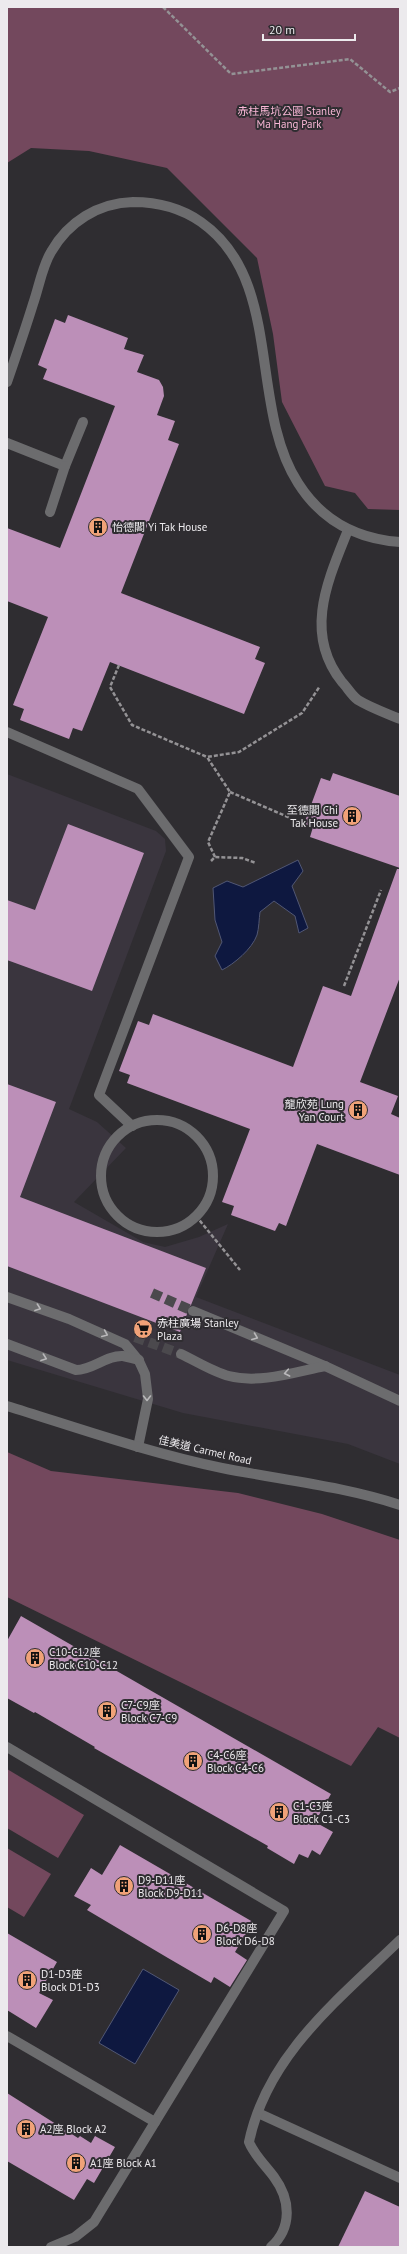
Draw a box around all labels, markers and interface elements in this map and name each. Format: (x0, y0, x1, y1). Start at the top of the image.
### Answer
scale bar (263, 16, 355, 42)
text: 20 m (269, 22, 295, 37)
park label: 赤柱馬坑公園 Stanley Ma Hang Park (237, 104, 342, 131)
building icon: 怡德閣 Yi Tak House (87, 516, 109, 538)
place label: 怡德閣 Yi Tak House (112, 520, 208, 534)
place label: 至德閣 Chi Tak House (287, 803, 338, 830)
building icon: 至德閣 Chi Tak House (341, 805, 363, 827)
place label: 龍欣苑 Lung Yan Court (285, 1097, 344, 1124)
building icon: 龍欣苑 Lung Yan Court (347, 1099, 369, 1121)
one-way arrow (35, 1303, 42, 1312)
place label: 赤柱廣場 Stanley Plaza (157, 1316, 240, 1343)
supermarket icon: 赤柱廣場 Stanley Plaza (132, 1318, 154, 1340)
one-way arrow (102, 1330, 109, 1338)
one-way arrow (252, 1332, 259, 1340)
one-way arrow (40, 1353, 47, 1362)
one-way arrow (284, 1368, 290, 1377)
one-way arrow (143, 1395, 151, 1401)
street label: 佳美道 Carmel Road (157, 1432, 253, 1468)
place label: C10-C12座 Block C10-C12 (49, 1645, 118, 1672)
building icon: C10-C12座 Block C10-C12 (24, 1647, 46, 1669)
place label: C7-C9座 Block C7-C9 (121, 1698, 177, 1725)
building icon: C7-C9座 Block C7-C9 (96, 1700, 118, 1722)
place label: C4-C6座 Block C4-C6 (207, 1748, 264, 1775)
building icon: C4-C6座 Block C4-C6 (182, 1750, 204, 1772)
place label: C1-C3座 Block C1-C3 (293, 1799, 350, 1826)
building icon: C1-C3座 Block C1-C3 (268, 1801, 290, 1823)
place label: D9-D11座 Block D9-D11 (138, 1873, 203, 1900)
building icon: D9-D11座 Block D9-D11 (113, 1875, 135, 1897)
place label: D6-D8座 Block D6-D8 (216, 1921, 275, 1948)
building icon: D6-D8座 Block D6-D8 (191, 1923, 213, 1945)
place label: D1-D3座 Block D1-D3 (41, 1967, 100, 1994)
building icon: D1-D3座 Block D1-D3 (16, 1969, 38, 1991)
building icon: A2座 Block A2 (15, 2118, 37, 2140)
place label: A2座 Block A2 (40, 2122, 107, 2136)
building icon: A1座 Block A1 (65, 2152, 87, 2174)
place label: A1座 Block A1 (90, 2156, 157, 2170)

